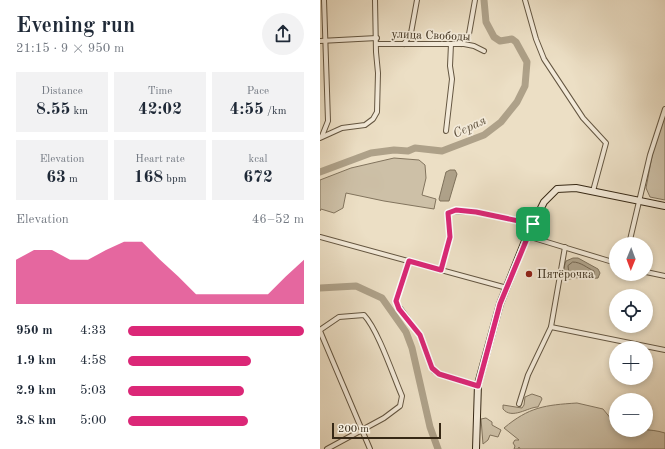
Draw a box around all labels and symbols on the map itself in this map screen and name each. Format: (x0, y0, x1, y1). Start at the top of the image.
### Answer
street label: улица Свободы (391, 29, 471, 43)
water label: Серая (451, 114, 488, 141)
pin (516, 207, 550, 241)
north arrow (609, 237, 653, 281)
marker: Пятёрочка (524, 269, 534, 279)
place label: Пятёрочка (537, 269, 594, 281)
scale bar (332, 421, 441, 440)

